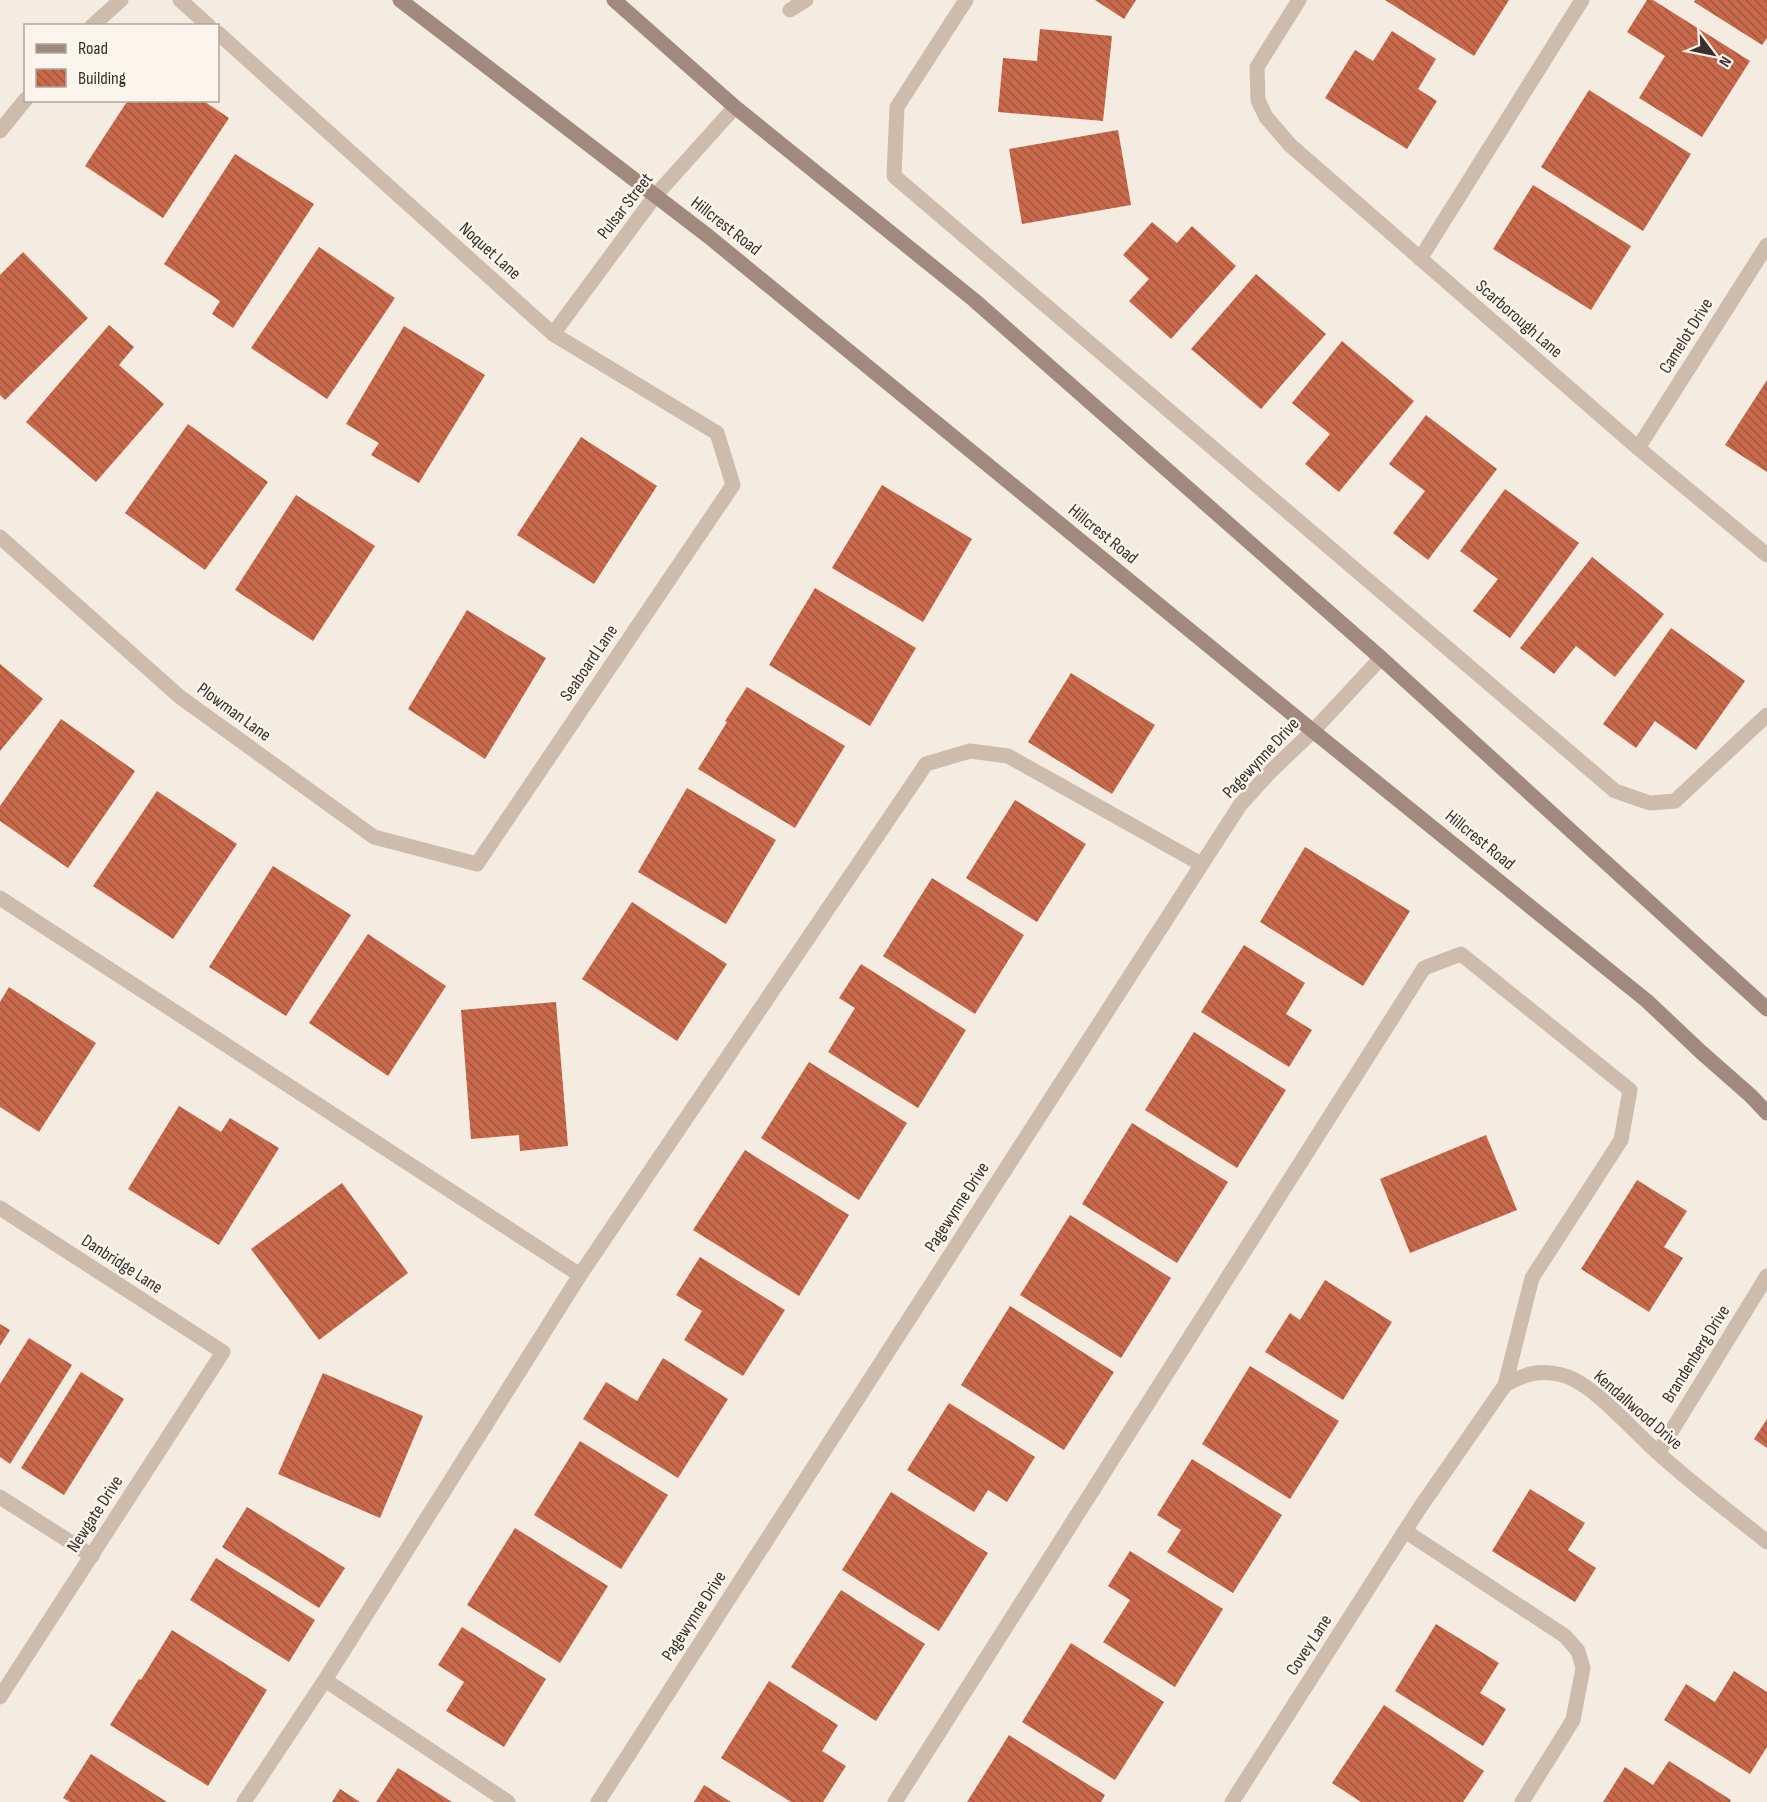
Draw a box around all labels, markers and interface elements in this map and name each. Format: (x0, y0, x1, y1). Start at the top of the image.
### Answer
legend (24, 24, 219, 102)
north arrow (1683, 24, 1743, 84)
text: Road (78, 38, 108, 59)
text: N (1714, 52, 1735, 70)
text: Building (78, 68, 126, 89)
street label: Pulsar Street (593, 168, 658, 243)
street label: Hillcrest Road (687, 192, 765, 260)
street label: Noquet Lane (455, 218, 525, 284)
street label: Scarborough Lane (1471, 276, 1567, 362)
street label: Camelot Drive (1655, 294, 1717, 378)
street label: Hillcrest Road (1064, 500, 1142, 568)
street label: Seaboard Lane (556, 621, 622, 705)
street label: Plowman Lane (193, 678, 275, 746)
street label: Pagewynne Drive (1218, 713, 1304, 803)
street label: Hillcrest Road (1441, 806, 1519, 874)
street label: Pagewynne Drive (920, 1158, 994, 1256)
street label: Danbridge Lane (77, 1230, 167, 1298)
street label: Brandenberg Drive (1658, 1301, 1734, 1407)
street label: Kendallwood Drive (1589, 1366, 1687, 1454)
street label: Newgate Drive (63, 1472, 127, 1556)
street label: Pagewynne Drive (657, 1567, 731, 1665)
street label: Covey Lane (1282, 1611, 1336, 1679)

